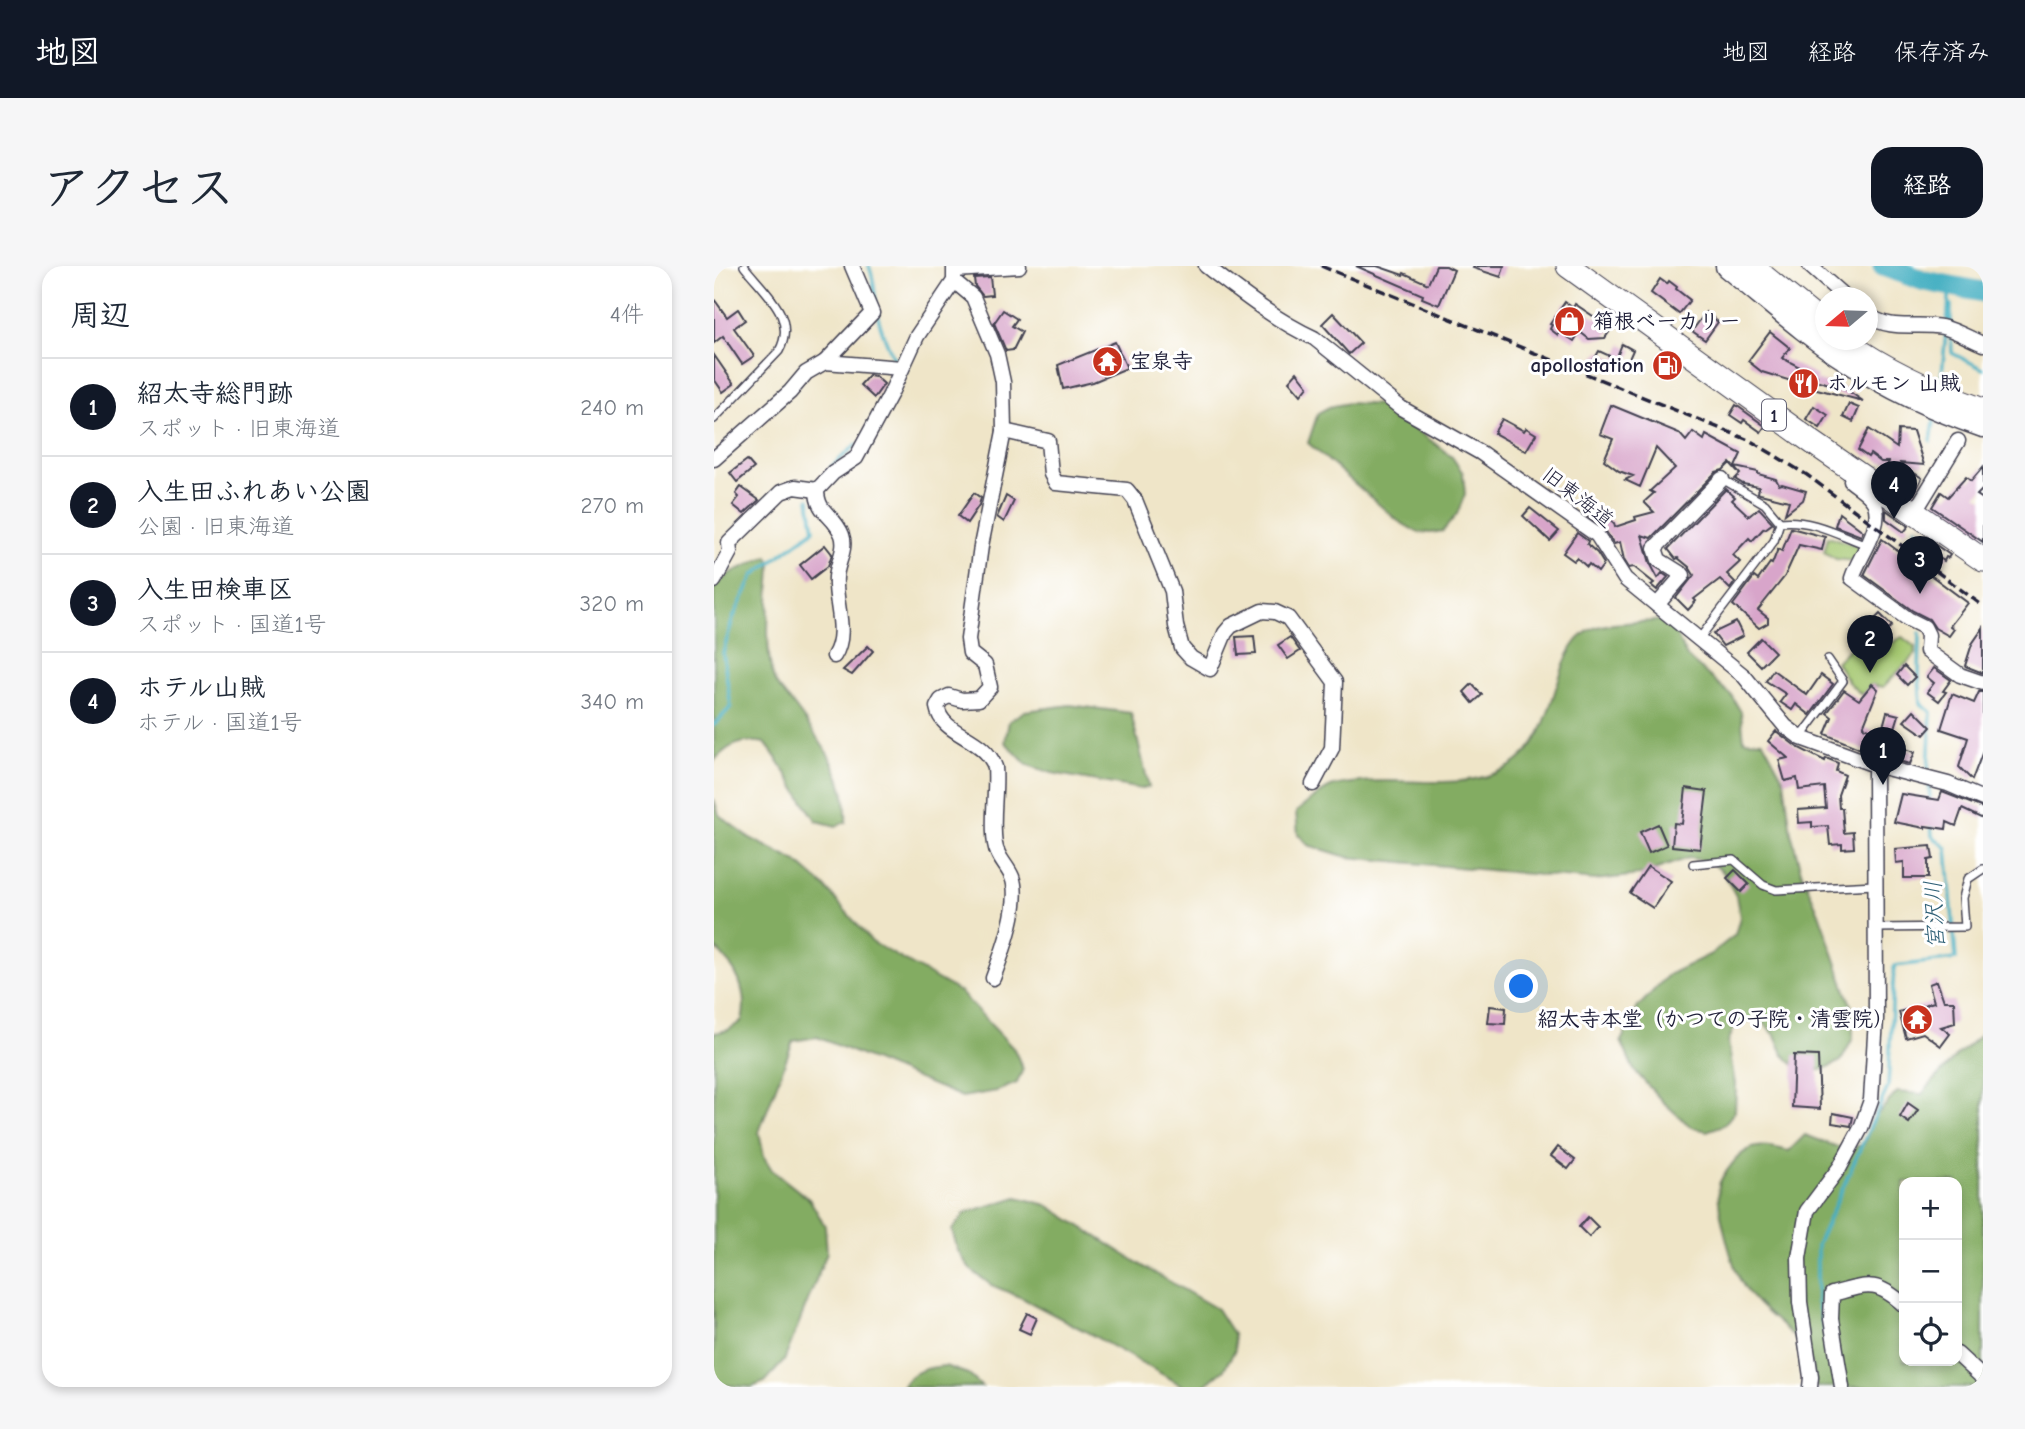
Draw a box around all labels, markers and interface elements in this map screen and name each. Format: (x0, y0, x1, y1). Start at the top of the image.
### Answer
text: 地図 (35, 33, 101, 71)
text: 地図 (1722, 38, 1770, 66)
text: 経路 (1808, 38, 1856, 66)
text: 保存済み (1894, 38, 1990, 66)
button: 経路 (1871, 147, 1983, 218)
text: アクセス (42, 160, 235, 216)
north arrow (1815, 287, 1878, 350)
text: 周辺 (70, 298, 130, 333)
text: 4件 (610, 301, 644, 328)
shop icon: 箱根ベーカリー (1553, 304, 1587, 338)
place label: 箱根ベーカリー (1593, 309, 1740, 333)
temple icon: 宝泉寺 (1090, 344, 1124, 378)
fuel station icon: apollostation (1650, 348, 1684, 382)
place label: 宝泉寺 (1130, 349, 1193, 373)
place label: apollostation (1531, 353, 1644, 377)
restaurant icon: ホルモン 山賊 (1787, 366, 1821, 400)
place label: ホルモン 山賊 (1827, 371, 1960, 395)
text: 紹太寺総門跡 (137, 379, 293, 409)
text: 1 (88, 394, 98, 421)
text: 240 m (580, 394, 644, 421)
road number: 1 (1762, 400, 1786, 430)
text: スポット · 旧東海道 (137, 415, 340, 442)
pin: 4 (1871, 461, 1917, 519)
street label: 旧東海道 (1538, 462, 1618, 532)
text: 入生田ふれあい公園 (137, 477, 371, 507)
text: 2 (87, 492, 99, 519)
text: 270 m (580, 492, 644, 519)
text: 公園 · 旧東海道 (137, 513, 294, 540)
pin: 3 (1897, 536, 1943, 594)
text: 入生田検車区 (137, 575, 293, 605)
text: 3 (87, 590, 99, 617)
text: 320 m (580, 590, 644, 617)
text: スポット · 国道1号 (137, 611, 327, 638)
pin: 2 (1847, 615, 1893, 673)
text: ホテル山賊 (137, 673, 265, 703)
text: 4 (88, 688, 98, 715)
text: 340 m (581, 688, 644, 715)
text: ホテル · 国道1号 (137, 709, 303, 736)
pin: 1 (1860, 727, 1906, 785)
water label: 宮沢川 (1919, 880, 1950, 950)
your location (1504, 969, 1538, 1003)
temple icon: 紹太寺本堂（かつての子院・清雲院） (1900, 1002, 1934, 1036)
place label: 紹太寺本堂（かつての子院・清雲院） (1537, 1007, 1894, 1031)
map controls (1899, 1177, 1962, 1366)
button: + (1899, 1177, 1962, 1240)
button: − (1899, 1240, 1962, 1303)
button: locate (1899, 1303, 1962, 1366)

